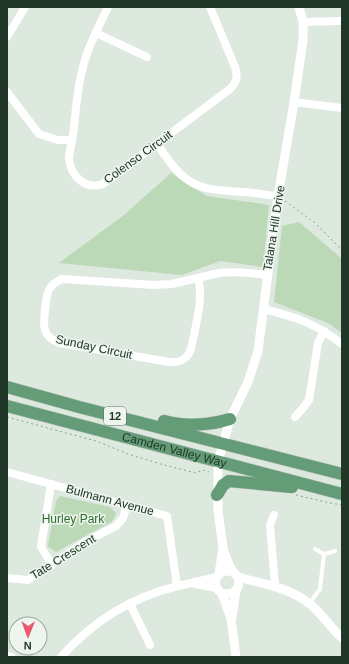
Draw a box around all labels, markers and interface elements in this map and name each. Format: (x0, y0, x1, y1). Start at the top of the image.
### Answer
street label: Colenso Circuit (101, 127, 176, 187)
street label: Talana Hill Drive (260, 184, 288, 272)
street label: Sunday Circuit (54, 332, 134, 362)
road number: 12 (104, 407, 126, 425)
street label: Camden Valley Way (121, 430, 228, 470)
street label: Bulmann Avenue (64, 482, 156, 519)
park label: Hurley Park (42, 512, 105, 526)
street label: Tate Crescent (28, 531, 99, 583)
north arrow (8, 616, 48, 656)
text: N (24, 640, 32, 652)

